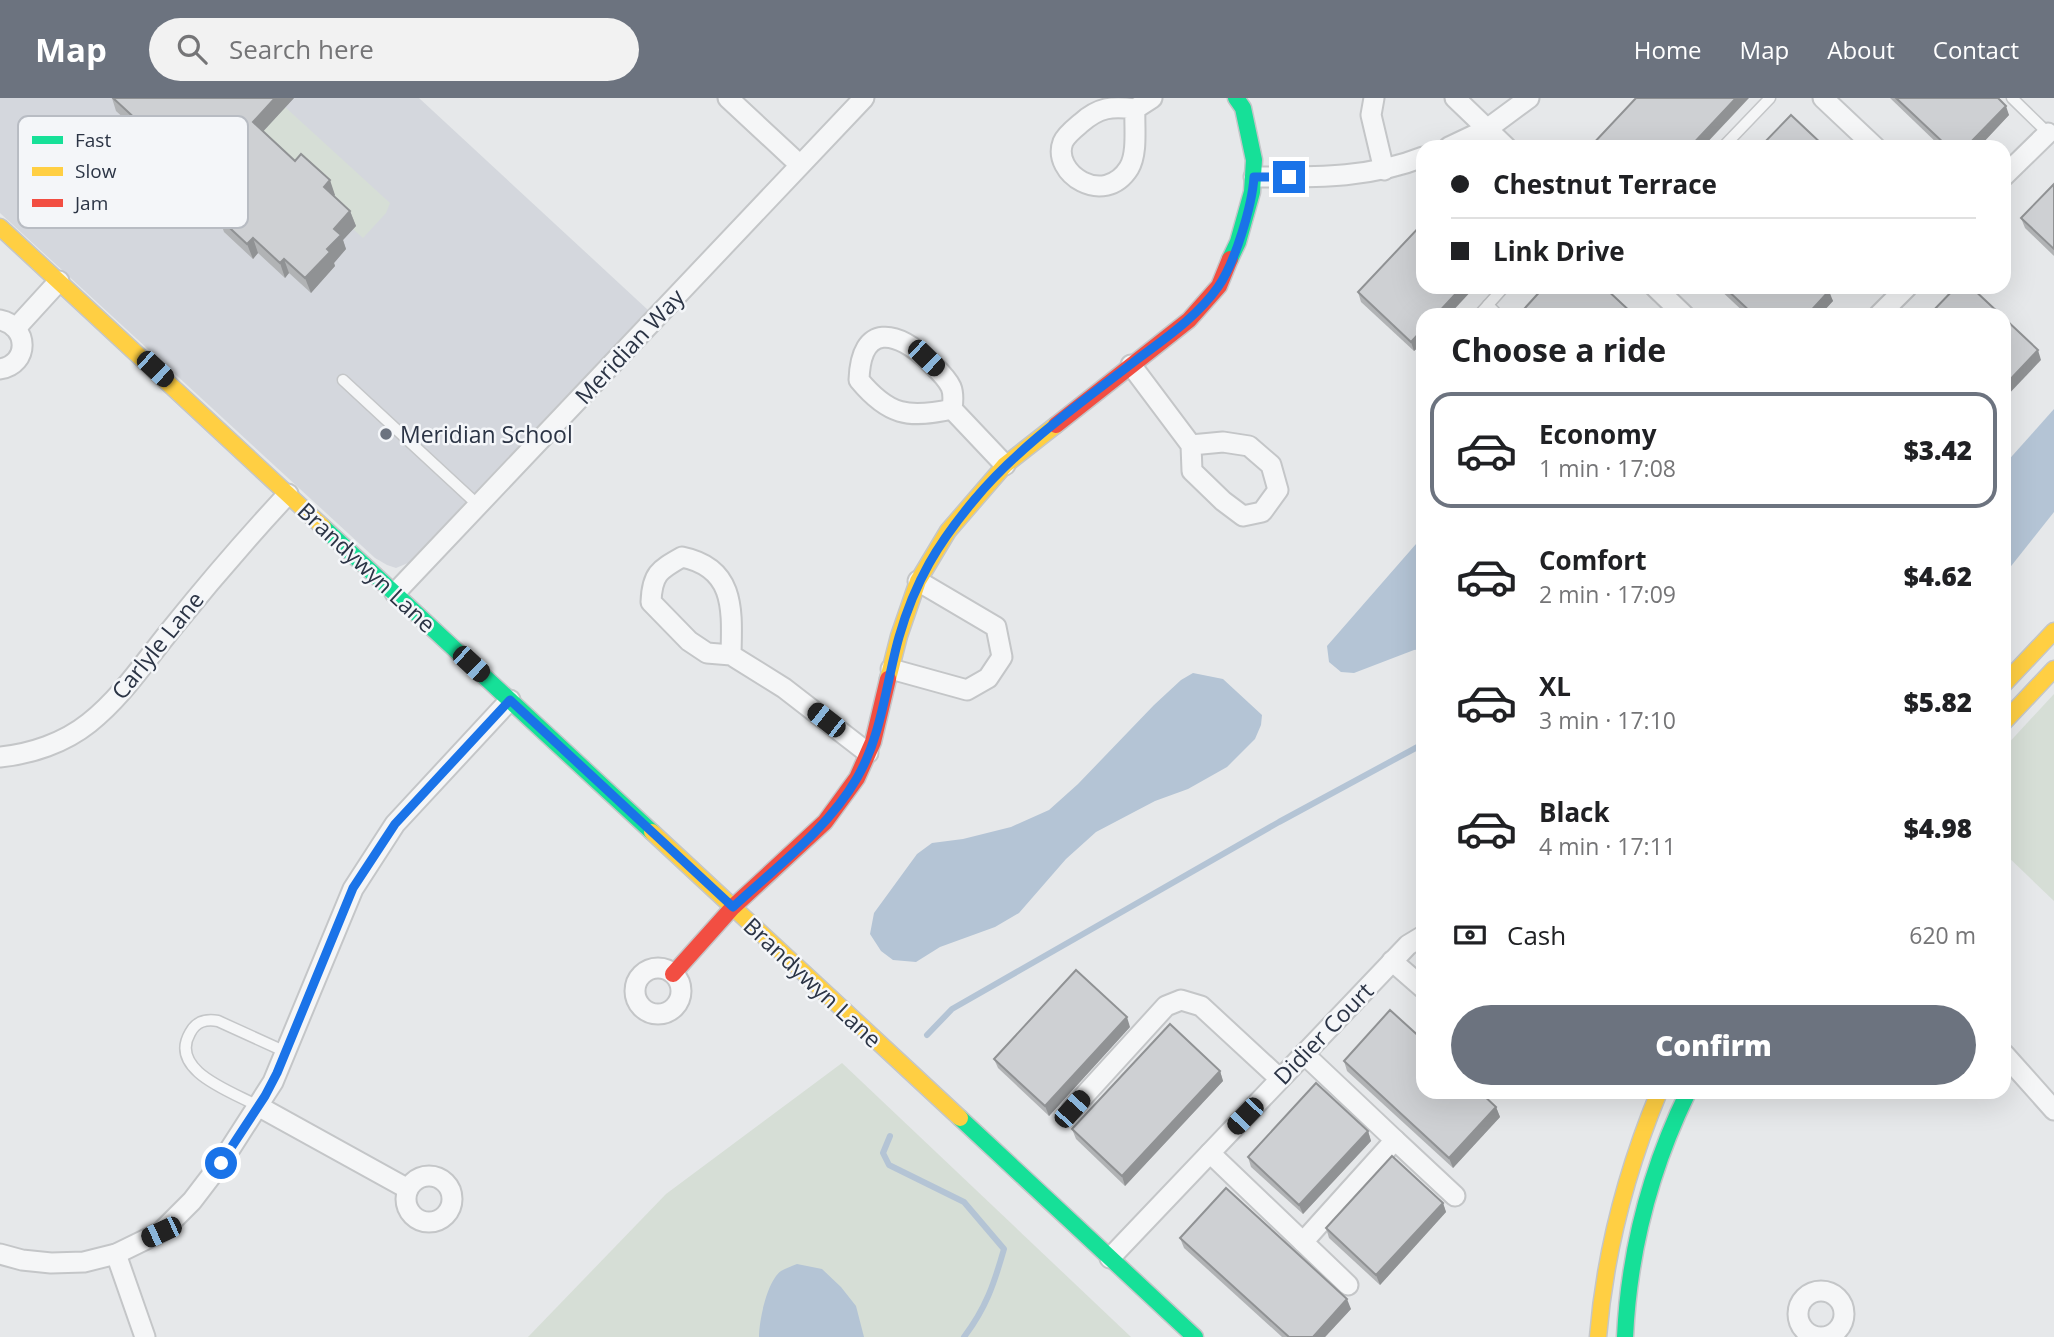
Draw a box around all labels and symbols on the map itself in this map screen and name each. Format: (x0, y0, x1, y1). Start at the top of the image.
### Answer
legend (18, 116, 248, 228)
text: Fast (75, 127, 111, 153)
text: Slow (75, 158, 117, 184)
route end (1273, 161, 1305, 193)
text: Jam (73, 190, 108, 216)
street label: Meridian Way (567, 281, 691, 411)
car (904, 336, 949, 380)
car (133, 347, 178, 391)
place label: Meridian School (400, 418, 573, 450)
marker: Meridian School (378, 426, 394, 442)
street label: Brandywyn Lane (291, 495, 443, 639)
street label: Carlyle Lane (104, 584, 210, 706)
car (449, 642, 494, 686)
car (803, 699, 850, 741)
street label: Brandywyn Lane (737, 910, 889, 1054)
street label: Didier Court (1266, 975, 1380, 1091)
car (1051, 1086, 1094, 1132)
car (1223, 1094, 1268, 1138)
route start (205, 1147, 237, 1179)
car (138, 1214, 185, 1250)

